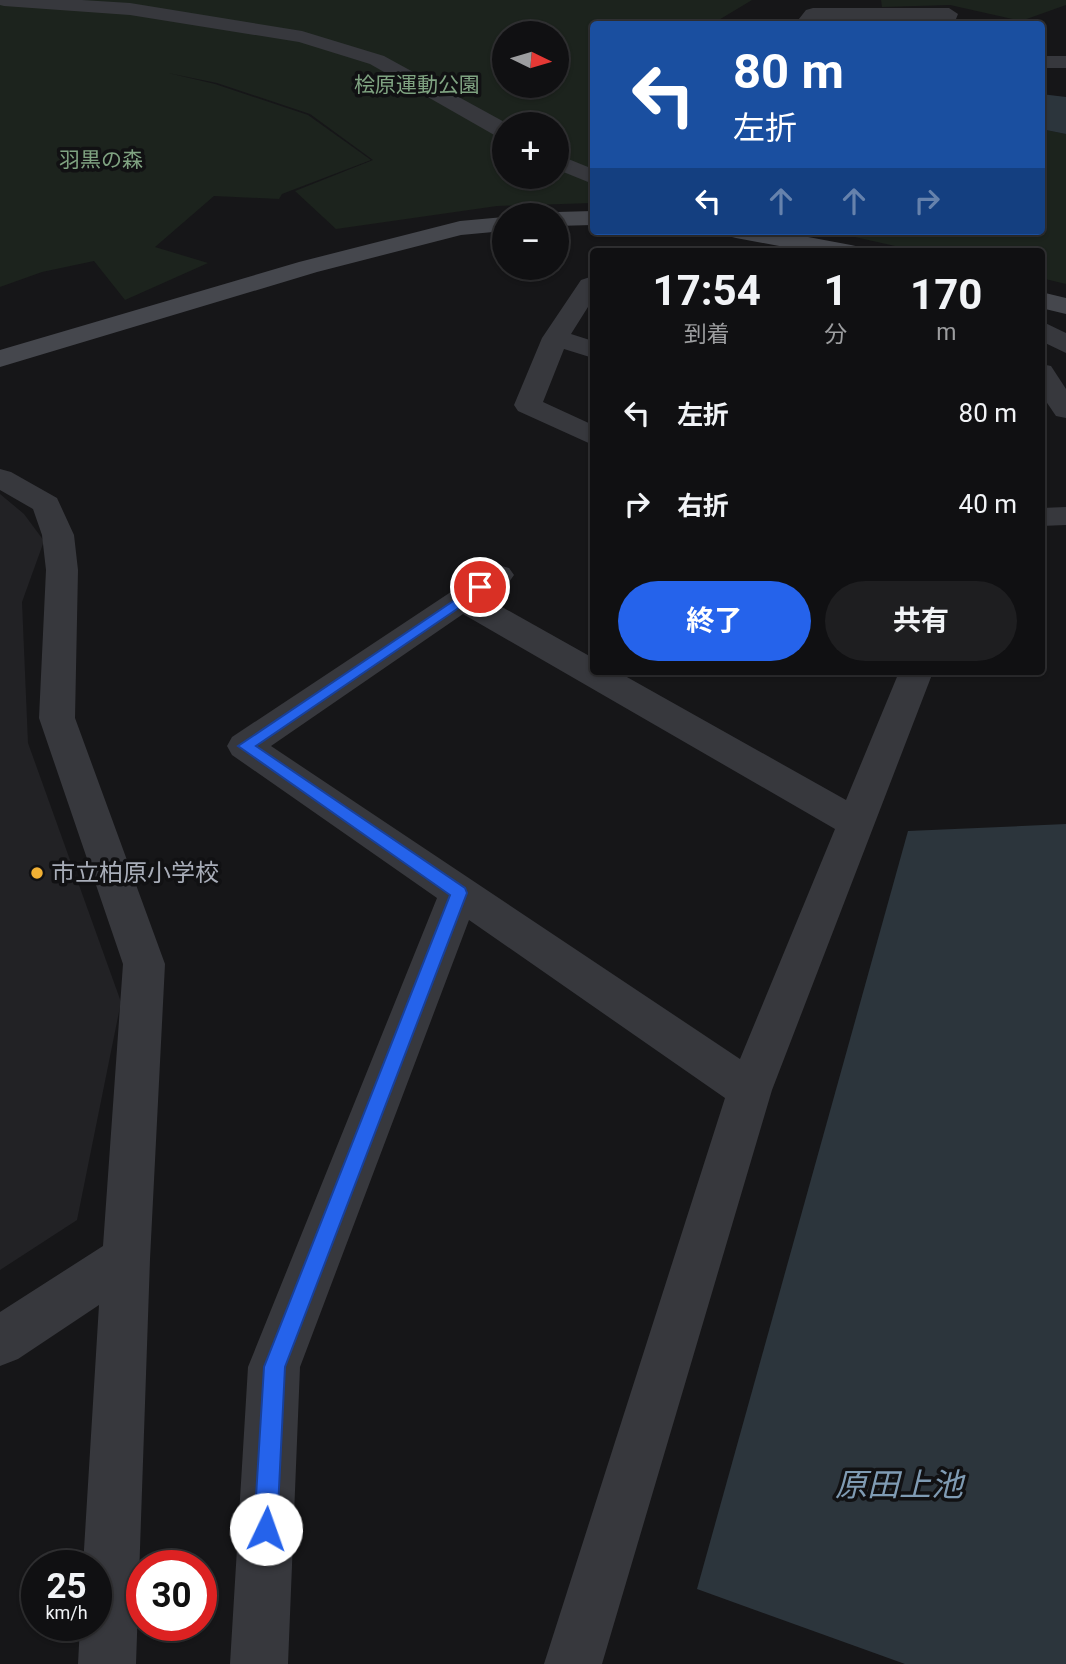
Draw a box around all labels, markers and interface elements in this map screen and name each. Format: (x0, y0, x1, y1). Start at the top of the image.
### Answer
north arrow (492, 21, 569, 98)
map controls (492, 21, 569, 280)
text: 80 m (733, 43, 844, 100)
icon: left (618, 49, 709, 140)
park label: 桧原運動公園 (354, 73, 480, 97)
text: 左折 (733, 109, 797, 147)
button: + (492, 112, 569, 189)
park label: 羽黒の森 (59, 148, 143, 172)
icon: left (689, 182, 727, 220)
icon: ahead (762, 182, 800, 220)
icon: ahead (835, 182, 873, 220)
icon: right (908, 182, 946, 220)
button: − (492, 203, 569, 280)
text: 17:54 (653, 266, 761, 315)
text: 1 (823, 266, 848, 315)
text: 170 (910, 270, 982, 319)
text: m (936, 319, 956, 346)
text: 到着 (684, 321, 730, 348)
text: 分 (824, 321, 847, 348)
icon: left (618, 394, 656, 432)
text: 80 m (959, 398, 1017, 428)
text: 左折 (677, 400, 729, 430)
icon: right (618, 485, 656, 523)
text: 40 m (959, 489, 1017, 519)
text: 右折 (677, 491, 729, 521)
pin (450, 557, 510, 617)
icon: arrive (461, 568, 499, 606)
button: 終了 (618, 581, 811, 661)
button: 共有 (825, 581, 1017, 661)
place label: 市立柏原小学校 (51, 859, 219, 887)
marker: 市立柏原小学校 (29, 865, 45, 881)
water label: 原田上池 (835, 1466, 966, 1504)
position arrow (229, 1492, 303, 1566)
speed limit sign: 30 (126, 1550, 217, 1641)
text: 25 (46, 1566, 87, 1607)
text: km/h (45, 1602, 88, 1623)

